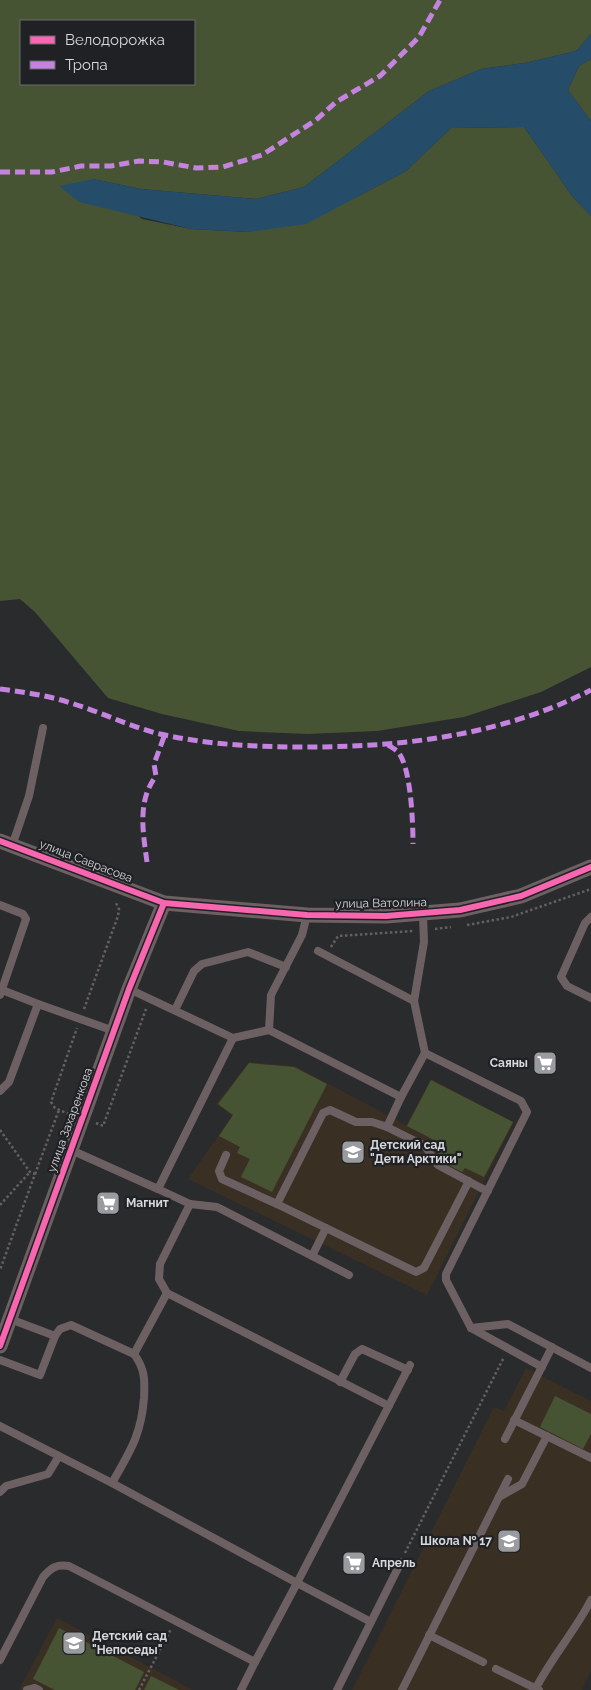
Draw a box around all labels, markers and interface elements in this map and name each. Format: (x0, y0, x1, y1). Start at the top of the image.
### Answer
legend (20, 20, 195, 85)
text: Велодорожка (65, 31, 165, 49)
text: Тропа (65, 56, 108, 74)
street label: улица Саврасова (37, 837, 135, 885)
street label: улица Ватолина (335, 895, 427, 911)
supermarket icon: Саяны (532, 1050, 558, 1076)
place label: Саяны (490, 1056, 528, 1070)
street label: улица Захаренкова (45, 1066, 95, 1174)
place label: Детский сад "Дети Арктики" (370, 1138, 461, 1166)
school or university icon: Детский сад "Дети Арктики" (340, 1139, 366, 1165)
supermarket icon: Магнит (95, 1190, 121, 1216)
place label: Магнит (126, 1196, 169, 1210)
school or university icon: Школа № 17 (496, 1528, 522, 1554)
place label: Школа № 17 (420, 1534, 492, 1548)
supermarket icon: Апрель (341, 1550, 367, 1576)
place label: Апрель (372, 1556, 416, 1570)
place label: Детский сад "Непоседы" (92, 1629, 167, 1657)
school or university icon: Детский сад "Непоседы" (61, 1630, 87, 1656)

